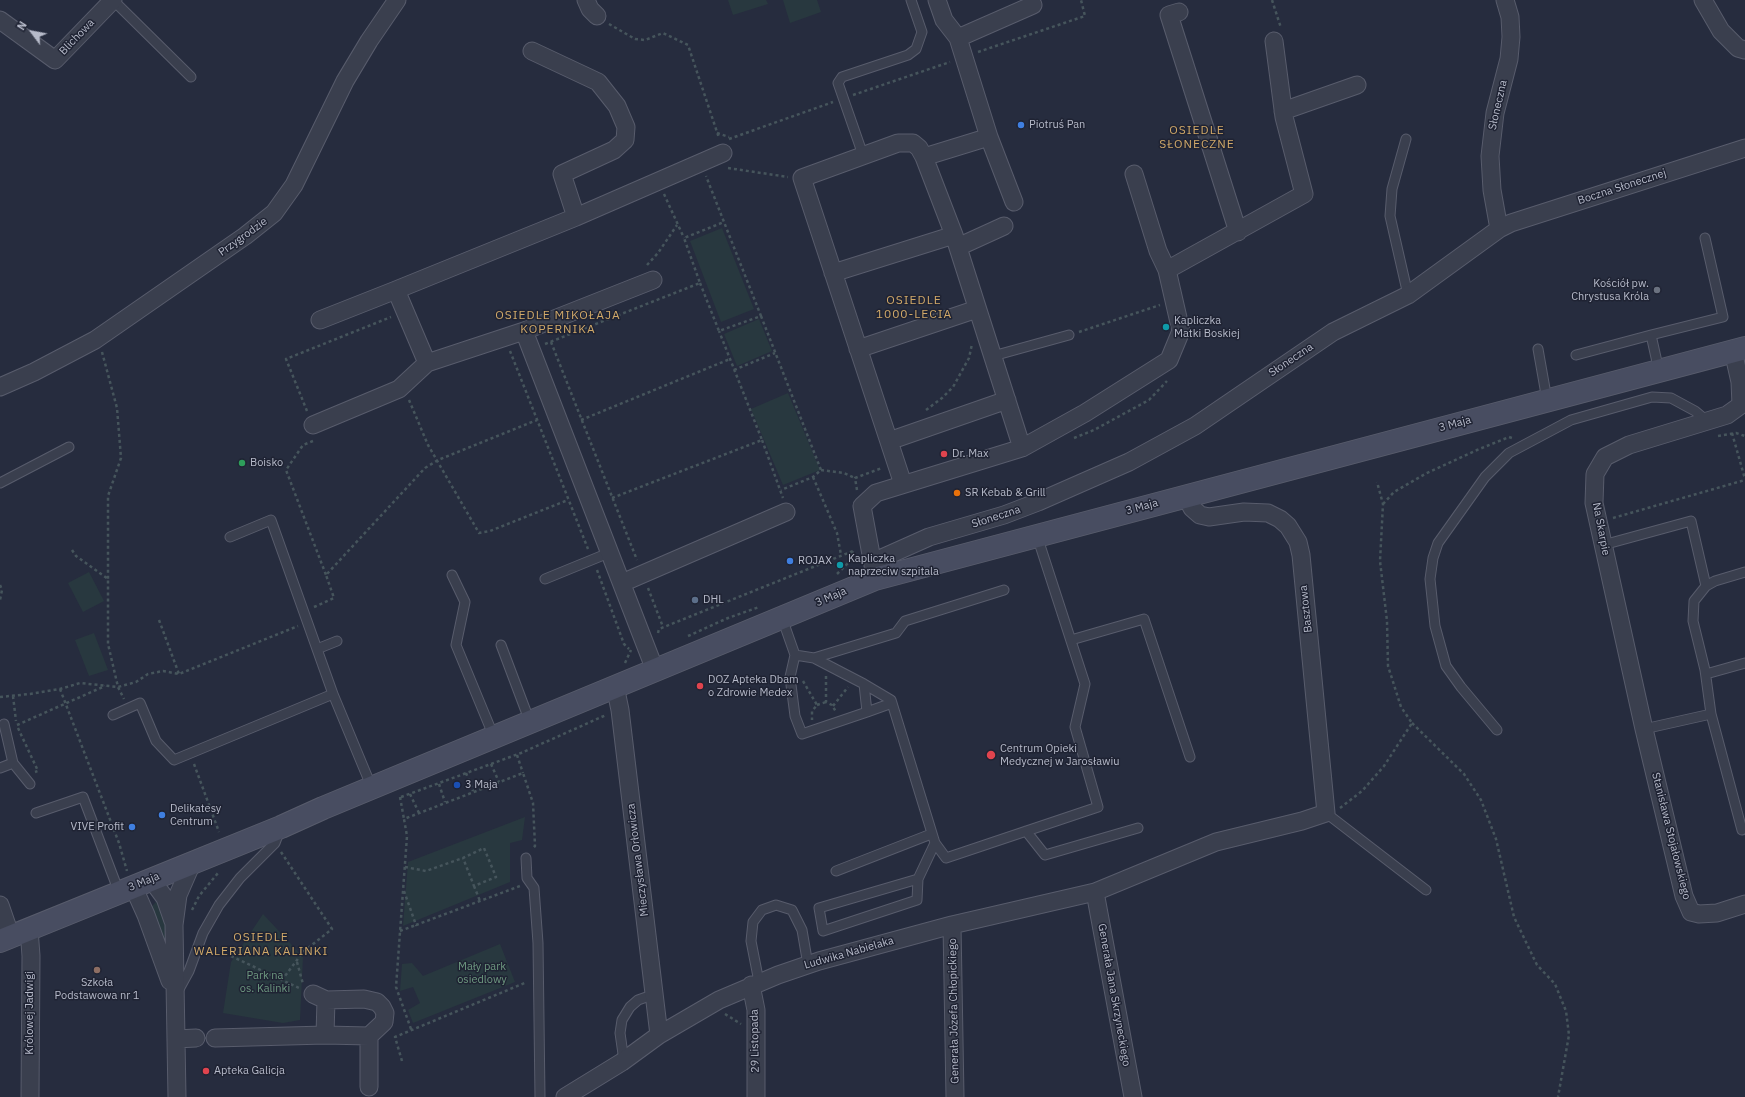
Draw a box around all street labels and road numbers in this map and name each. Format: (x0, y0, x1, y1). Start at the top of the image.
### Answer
street label: Blichowa (57, 16, 97, 58)
street label: Słoneczna (1486, 79, 1510, 131)
street label: Boczna Słonecznej (1576, 166, 1668, 208)
street label: Przygrodzie (216, 215, 270, 259)
street label: Słoneczna (1266, 340, 1316, 380)
street label: 3 Maja (1438, 413, 1472, 435)
street label: 3 Maja (1125, 496, 1159, 518)
street label: Na Skarpie (1589, 502, 1613, 556)
street label: Słoneczna (970, 503, 1022, 531)
street label: 3 Maja (813, 585, 849, 609)
street label: Basztowa (1297, 585, 1315, 633)
street label: Stanisława Stojałowskiego (1649, 771, 1693, 901)
street label: Mieczysława Orłowicza (625, 803, 651, 917)
street label: 3 Maja (126, 870, 162, 894)
street label: Generała Jana Skrzyneckiego (1095, 923, 1133, 1067)
street label: Ludwika Nabielaka (803, 934, 895, 972)
street label: Generała Józefa Chłopickiego (946, 938, 962, 1084)
street label: Królowej Jadwigi (23, 971, 37, 1055)
street label: 29 Listopada (748, 1009, 762, 1073)

